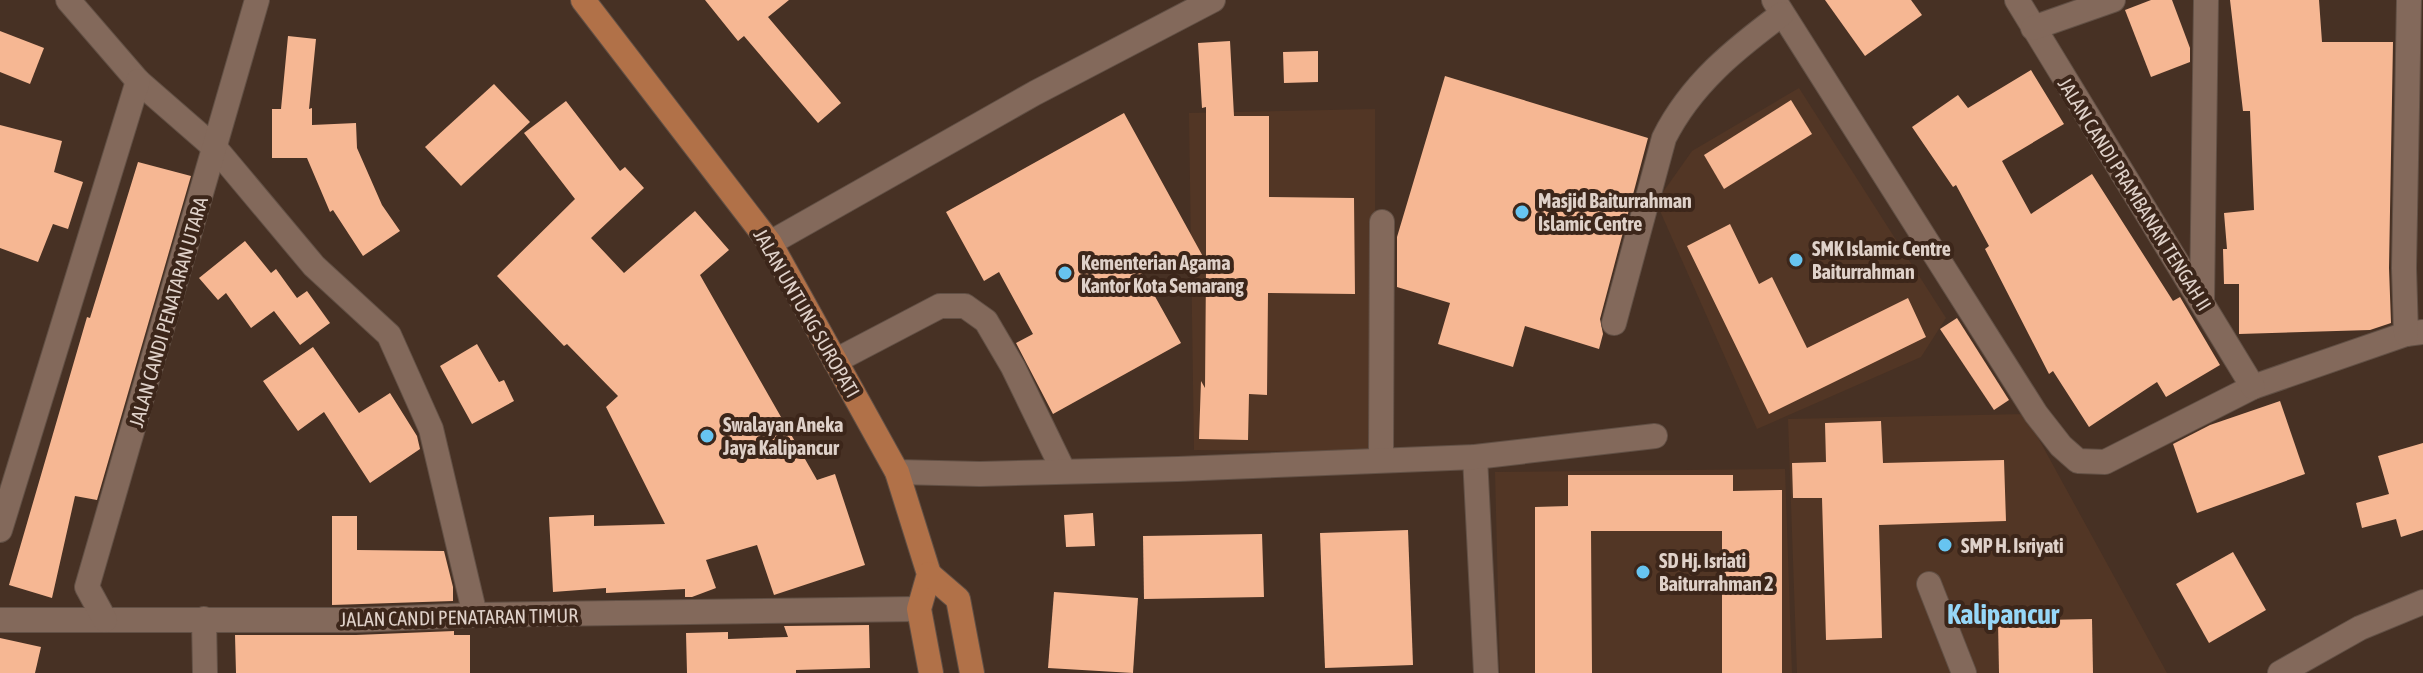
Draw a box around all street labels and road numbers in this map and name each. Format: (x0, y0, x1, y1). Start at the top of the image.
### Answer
street label: JALAN CANDI PRAMBANAN TENGAH II (2054, 73, 2216, 315)
street label: JALAN CANDI PENATARAN UTARA (124, 194, 212, 430)
street label: JALAN UNTUNG SUROPATI (749, 224, 865, 402)
street label: JALAN CANDI PENATARAN TIMUR (340, 603, 578, 631)

